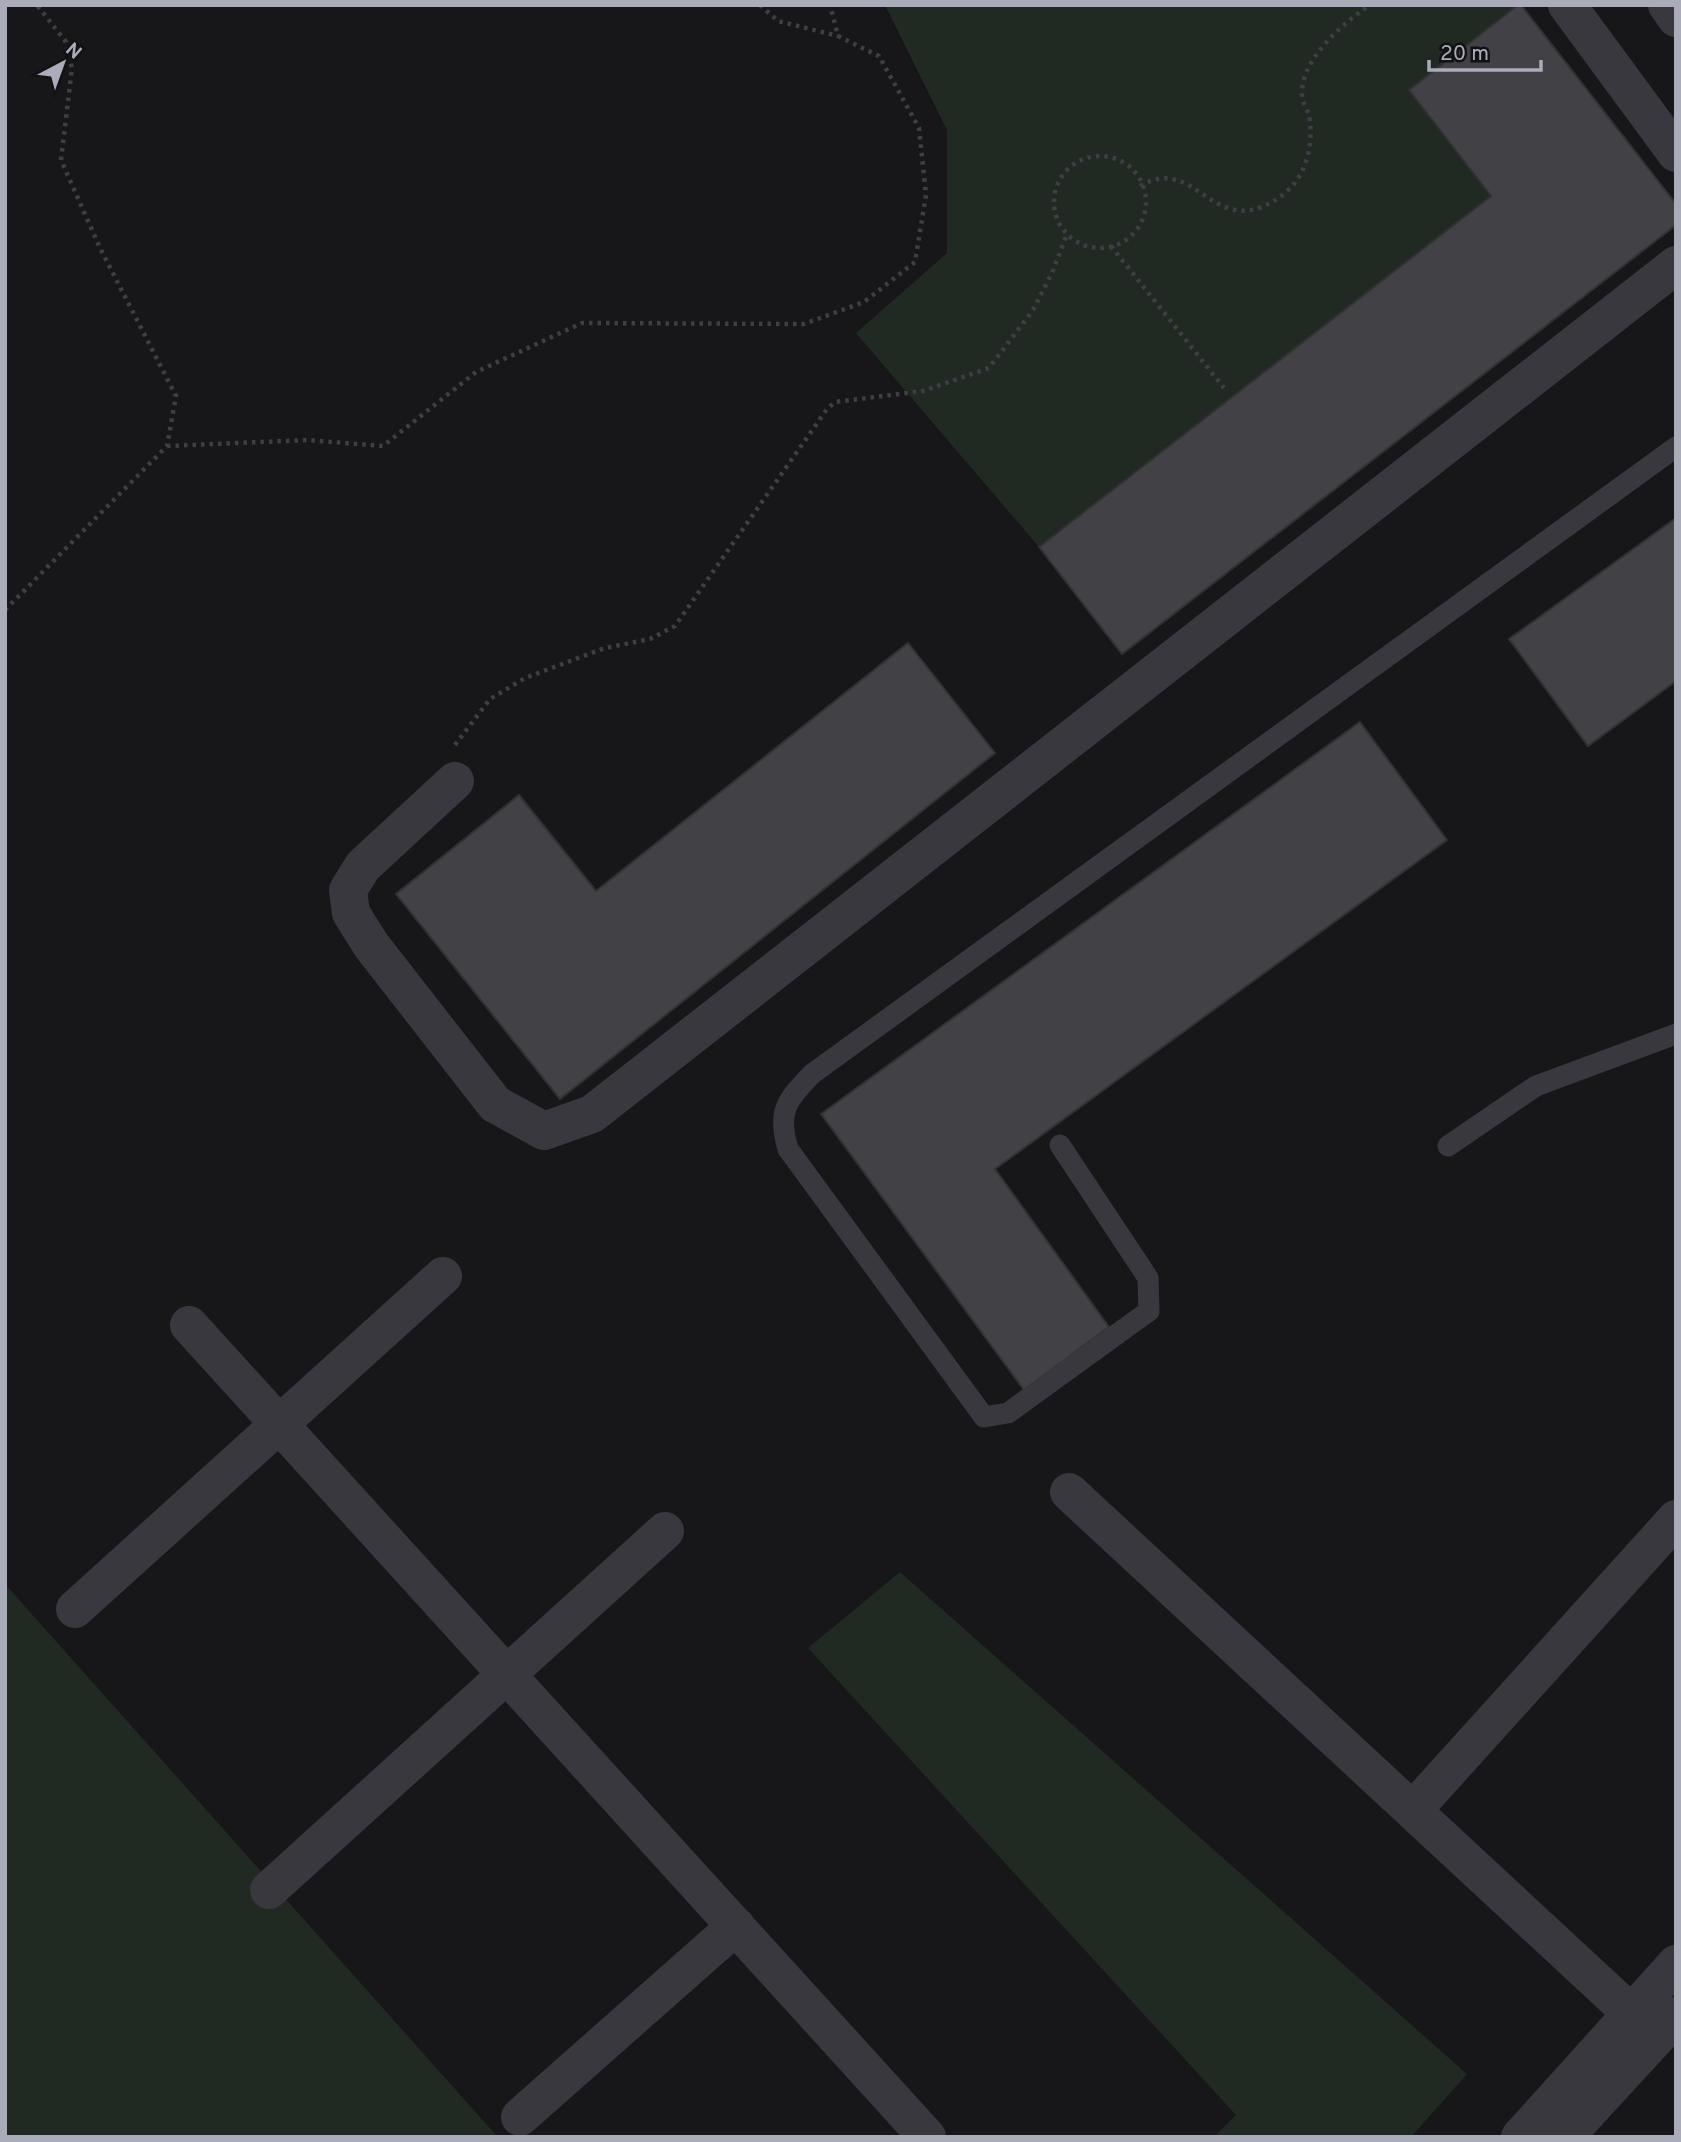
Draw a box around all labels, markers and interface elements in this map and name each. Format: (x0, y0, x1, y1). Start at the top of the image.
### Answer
north arrow (28, 28, 98, 98)
scale bar (1429, 28, 1541, 72)
text: N (60, 38, 86, 65)
text: 20 m (1440, 41, 1489, 68)

